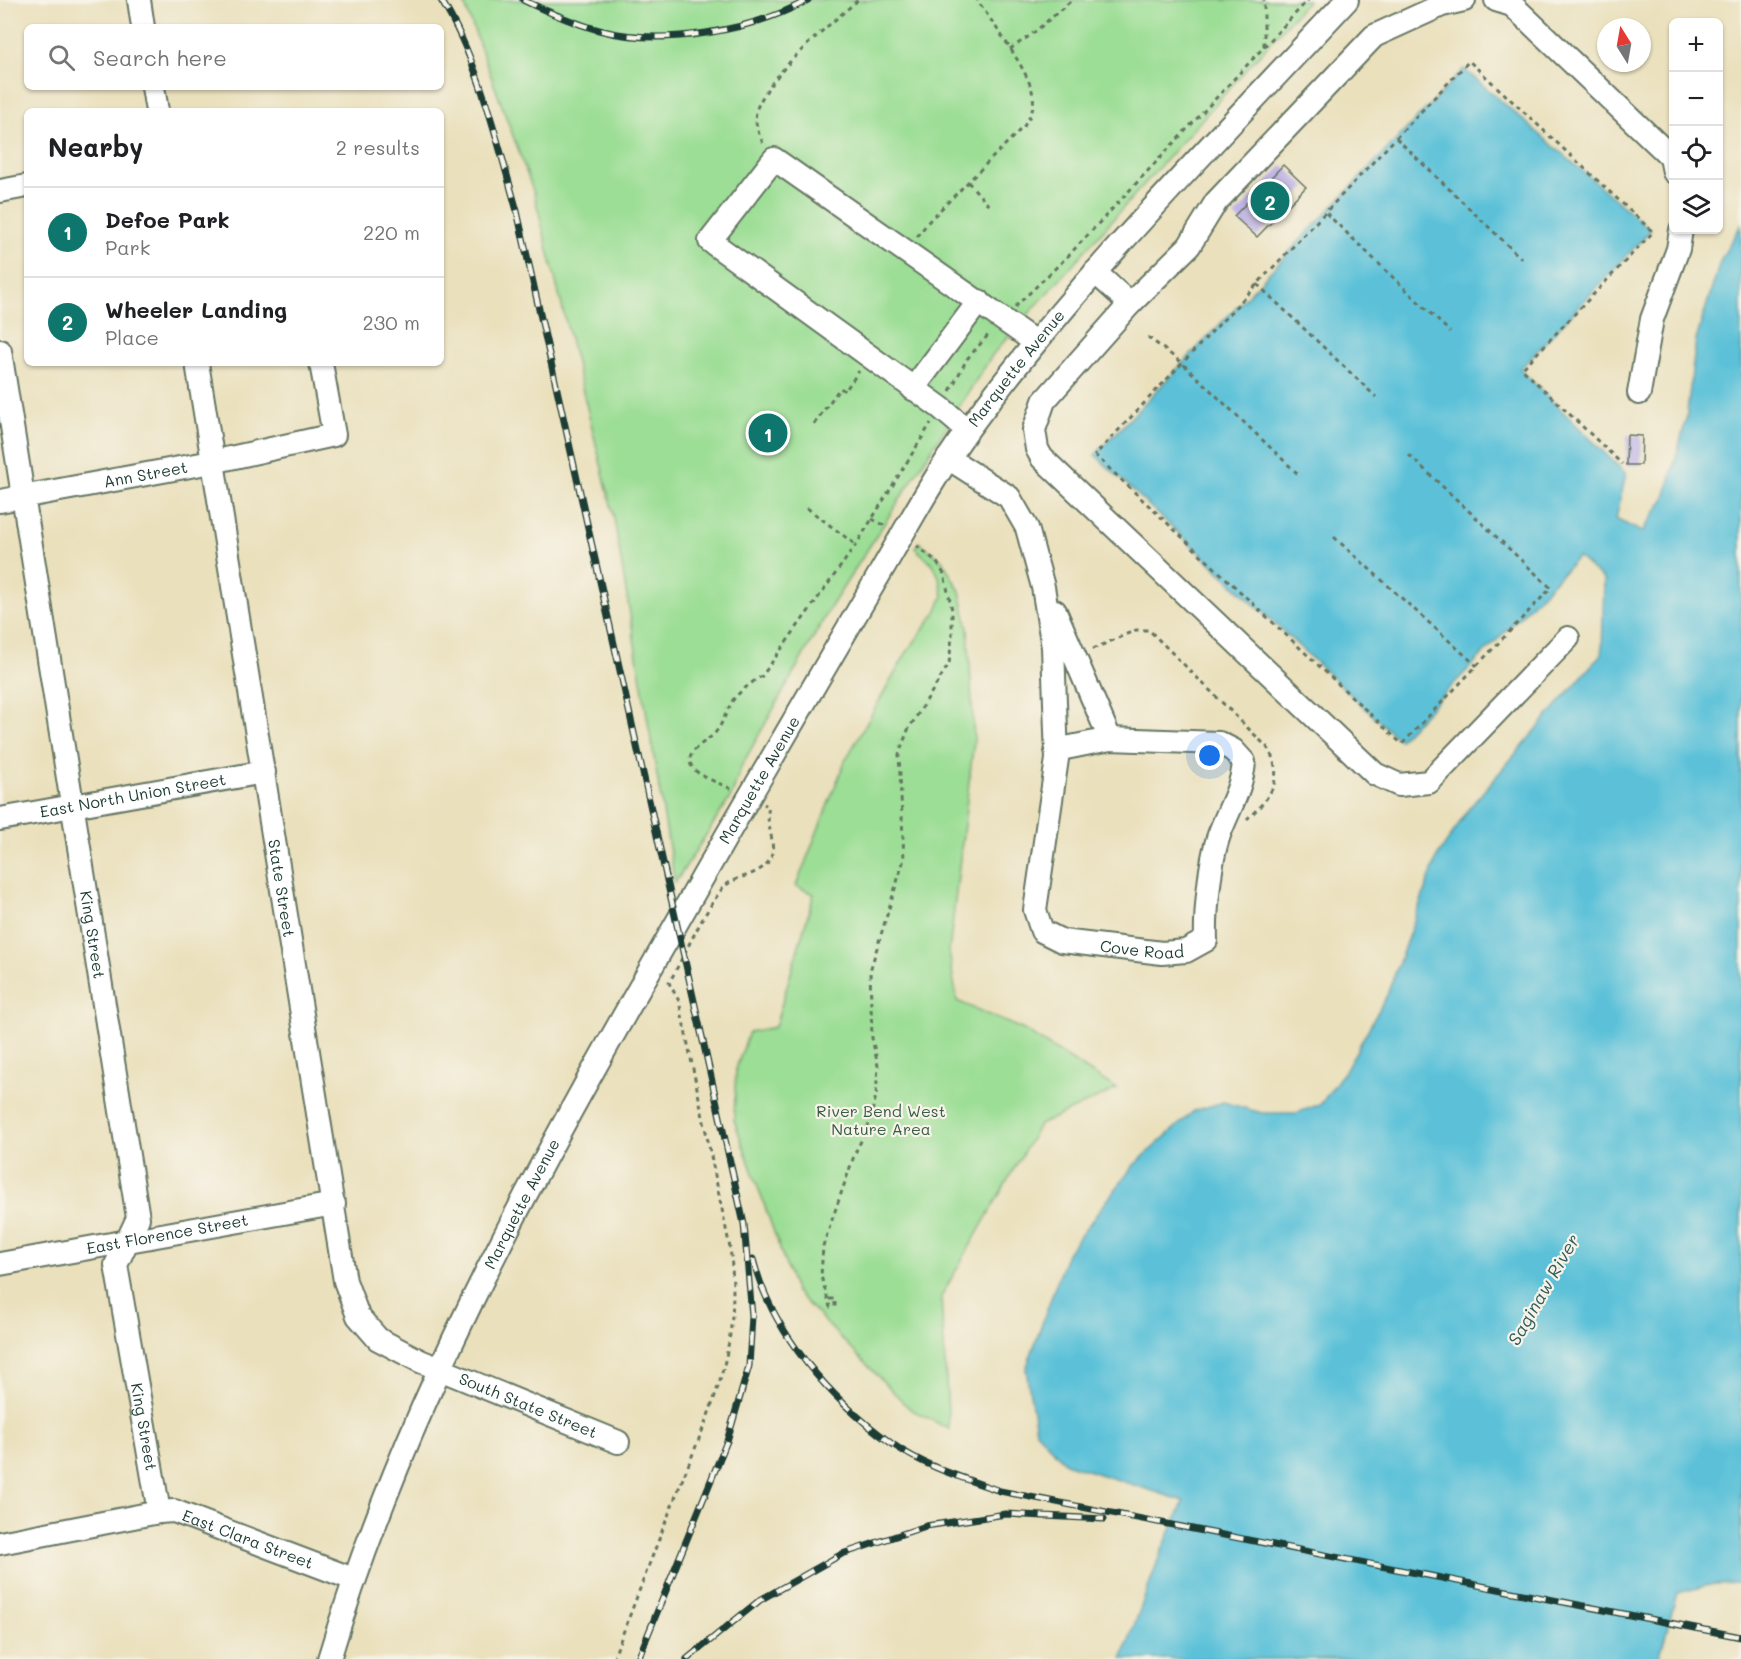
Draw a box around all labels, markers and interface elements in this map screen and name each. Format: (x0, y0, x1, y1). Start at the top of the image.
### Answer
north arrow (1597, 18, 1651, 72)
map controls (1669, 18, 1723, 234)
button: + (1669, 18, 1723, 72)
search box (24, 24, 444, 90)
icon: search (45, 41, 78, 74)
text: Search here (93, 43, 227, 72)
button: − (1669, 72, 1723, 126)
button: locate (1669, 126, 1723, 180)
text: Nearby (48, 130, 143, 164)
text: 2 results (336, 134, 420, 160)
pin: 2 (1250, 178, 1290, 224)
button: layers (1669, 180, 1723, 234)
text: Defoe Park (105, 205, 230, 234)
text: 1 (63, 219, 72, 245)
text: 220 m (363, 219, 420, 245)
text: Park (105, 234, 150, 260)
text: Wheeler Landing (105, 295, 287, 324)
street label: Marquette Avenue (963, 305, 1069, 431)
text: 2 (62, 309, 73, 335)
text: 230 m (362, 309, 420, 335)
text: Place (105, 324, 159, 350)
pin: 1 (748, 410, 788, 456)
street label: Ann Street (102, 456, 189, 492)
street label: Marquette Avenue (713, 712, 804, 847)
your location (1195, 741, 1224, 770)
street label: East North Union Street (38, 768, 228, 822)
street label: State Street (264, 838, 300, 939)
street label: King Street (76, 889, 111, 980)
street label: Cove Road (1099, 935, 1185, 963)
park label: River Bend West Nature Area (816, 1100, 946, 1139)
street label: Marquette Avenue (478, 1135, 564, 1272)
street label: East Florence Street (85, 1209, 250, 1258)
water label: Saginaw River (1501, 1229, 1585, 1350)
street label: South State Street (456, 1367, 601, 1442)
street label: King Street (127, 1381, 163, 1472)
street label: East Clara Street (179, 1504, 317, 1573)

